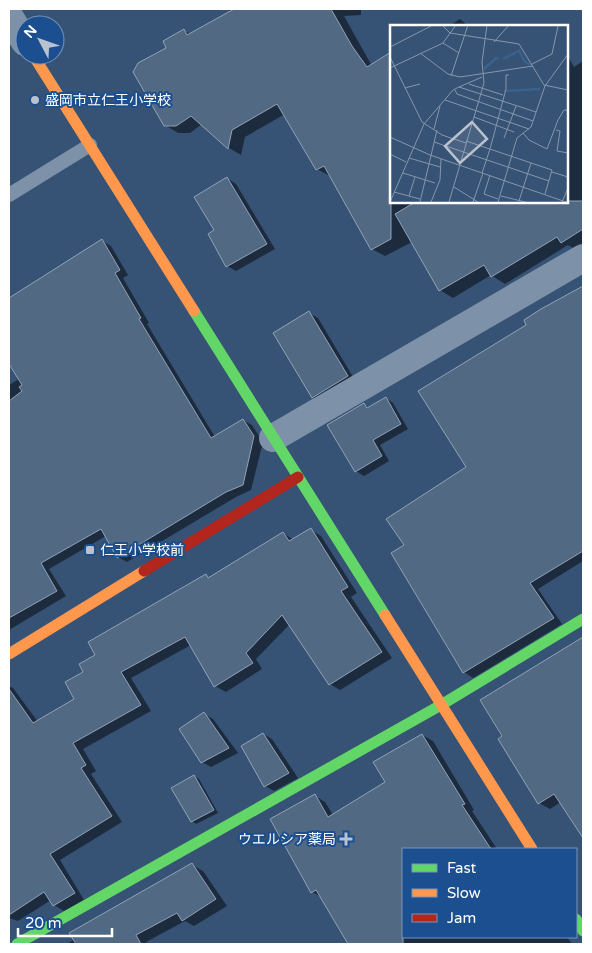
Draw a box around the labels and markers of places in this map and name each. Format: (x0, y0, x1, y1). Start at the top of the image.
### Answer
place label: 盛岡市立仁王小学校 (45, 92, 171, 109)
marker: 盛岡市立仁王小学校 (29, 94, 41, 106)
place label: 仁王小学校前 (100, 542, 184, 559)
marker: 仁王小学校前 (84, 544, 96, 556)
place label: ウエルシア薬局 (238, 831, 336, 848)
marker: ウエルシア薬局 (340, 833, 352, 845)

